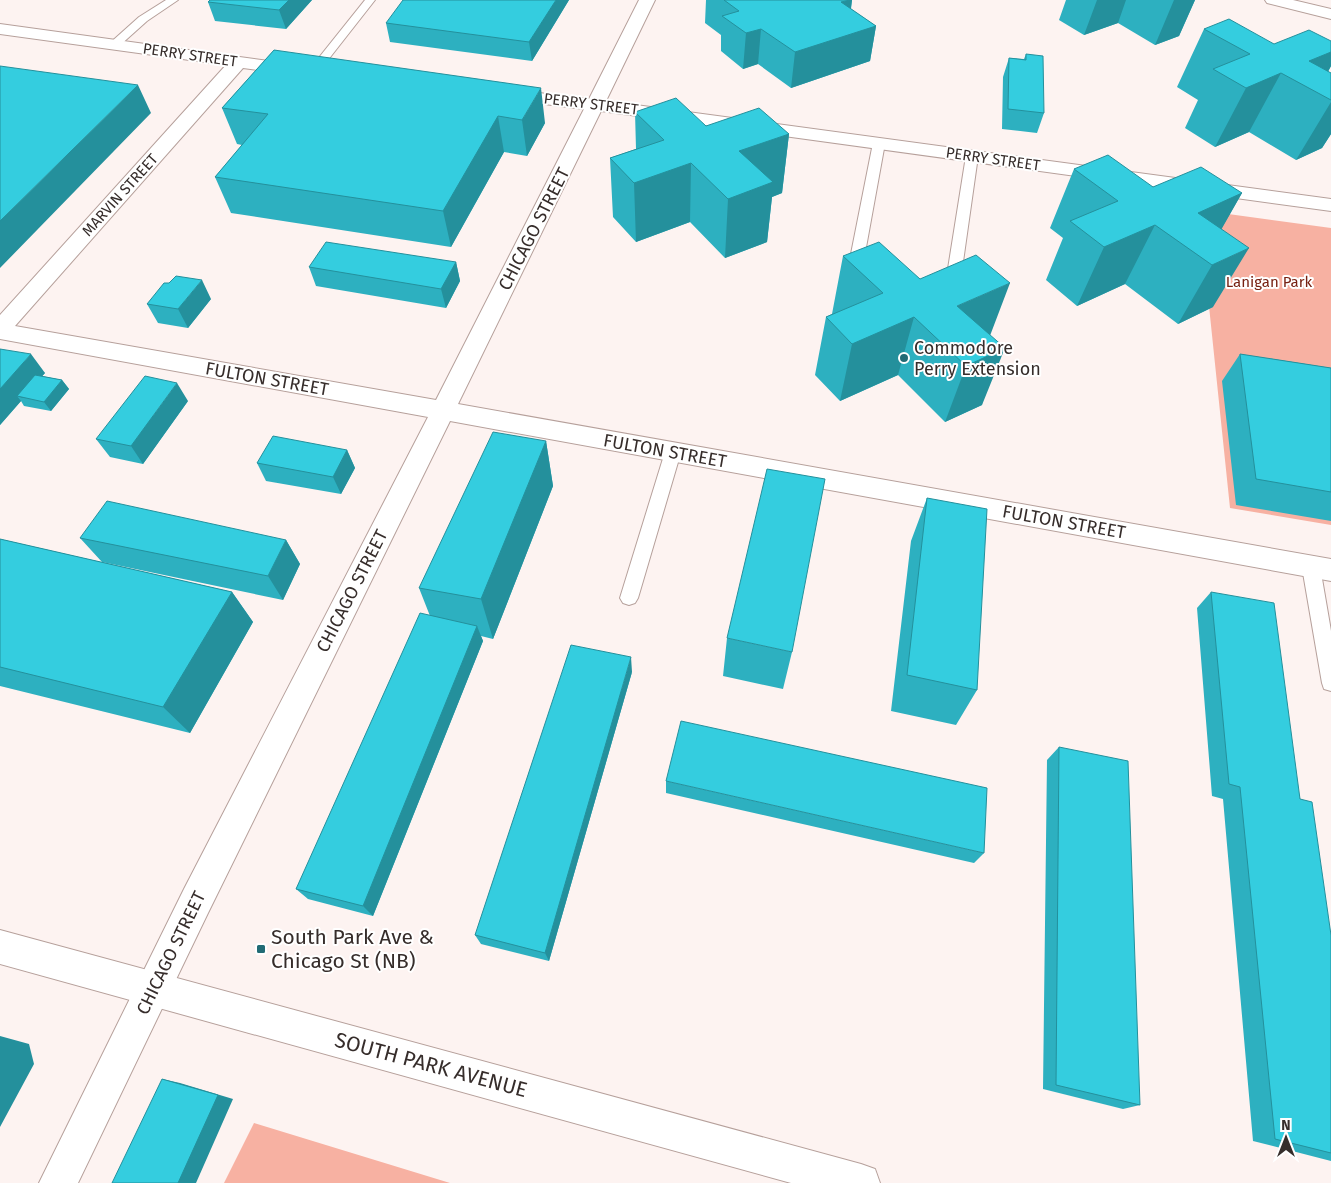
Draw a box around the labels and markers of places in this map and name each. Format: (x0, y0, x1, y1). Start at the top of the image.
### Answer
place label: Commodore Perry Extension (914, 337, 1041, 380)
marker: Commodore Perry Extension (898, 352, 910, 364)
place label: South Park Ave & Chicago St (NB) (271, 924, 434, 974)
marker: South Park Ave & Chicago St (NB) (255, 943, 267, 955)

